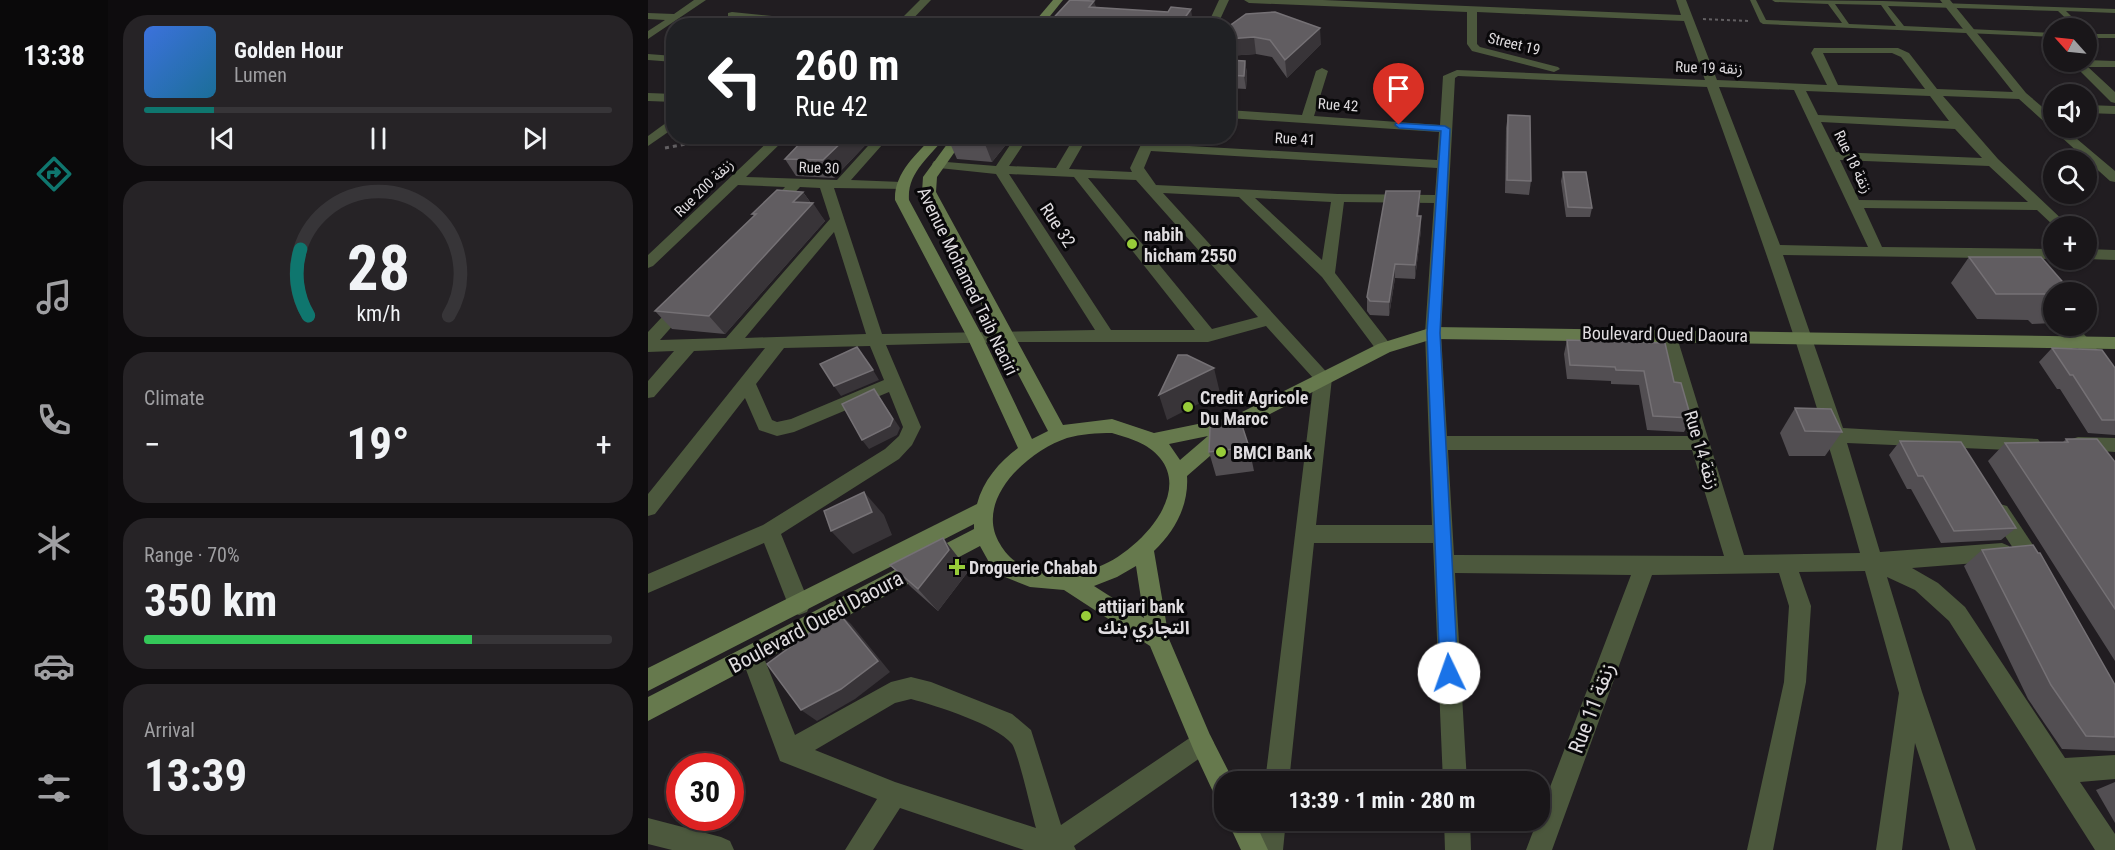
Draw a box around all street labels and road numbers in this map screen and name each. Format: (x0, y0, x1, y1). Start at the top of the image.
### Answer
street label: Street 19 (1486, 29, 1542, 59)
street label: Rue 19 زنقة (1675, 58, 1743, 78)
street label: Rue 42 (1317, 95, 1359, 115)
street label: Rue 18 زنقة (1830, 128, 1876, 196)
street label: Rue 41 (1274, 129, 1316, 149)
street label: Rue 200 زنقة (671, 155, 737, 221)
street label: Rue 30 (798, 158, 840, 178)
street label: Avenue Mohamed Taib Naciri (913, 184, 1023, 378)
street label: Rue 32 (1036, 199, 1080, 251)
street label: Boulevard Oued Daoura (1582, 322, 1748, 346)
street label: Rue 14 زنقة (1679, 408, 1724, 492)
street label: Boulevard Oued Daoura (725, 566, 907, 678)
street label: Rue 11 زنقة (1564, 659, 1620, 757)

